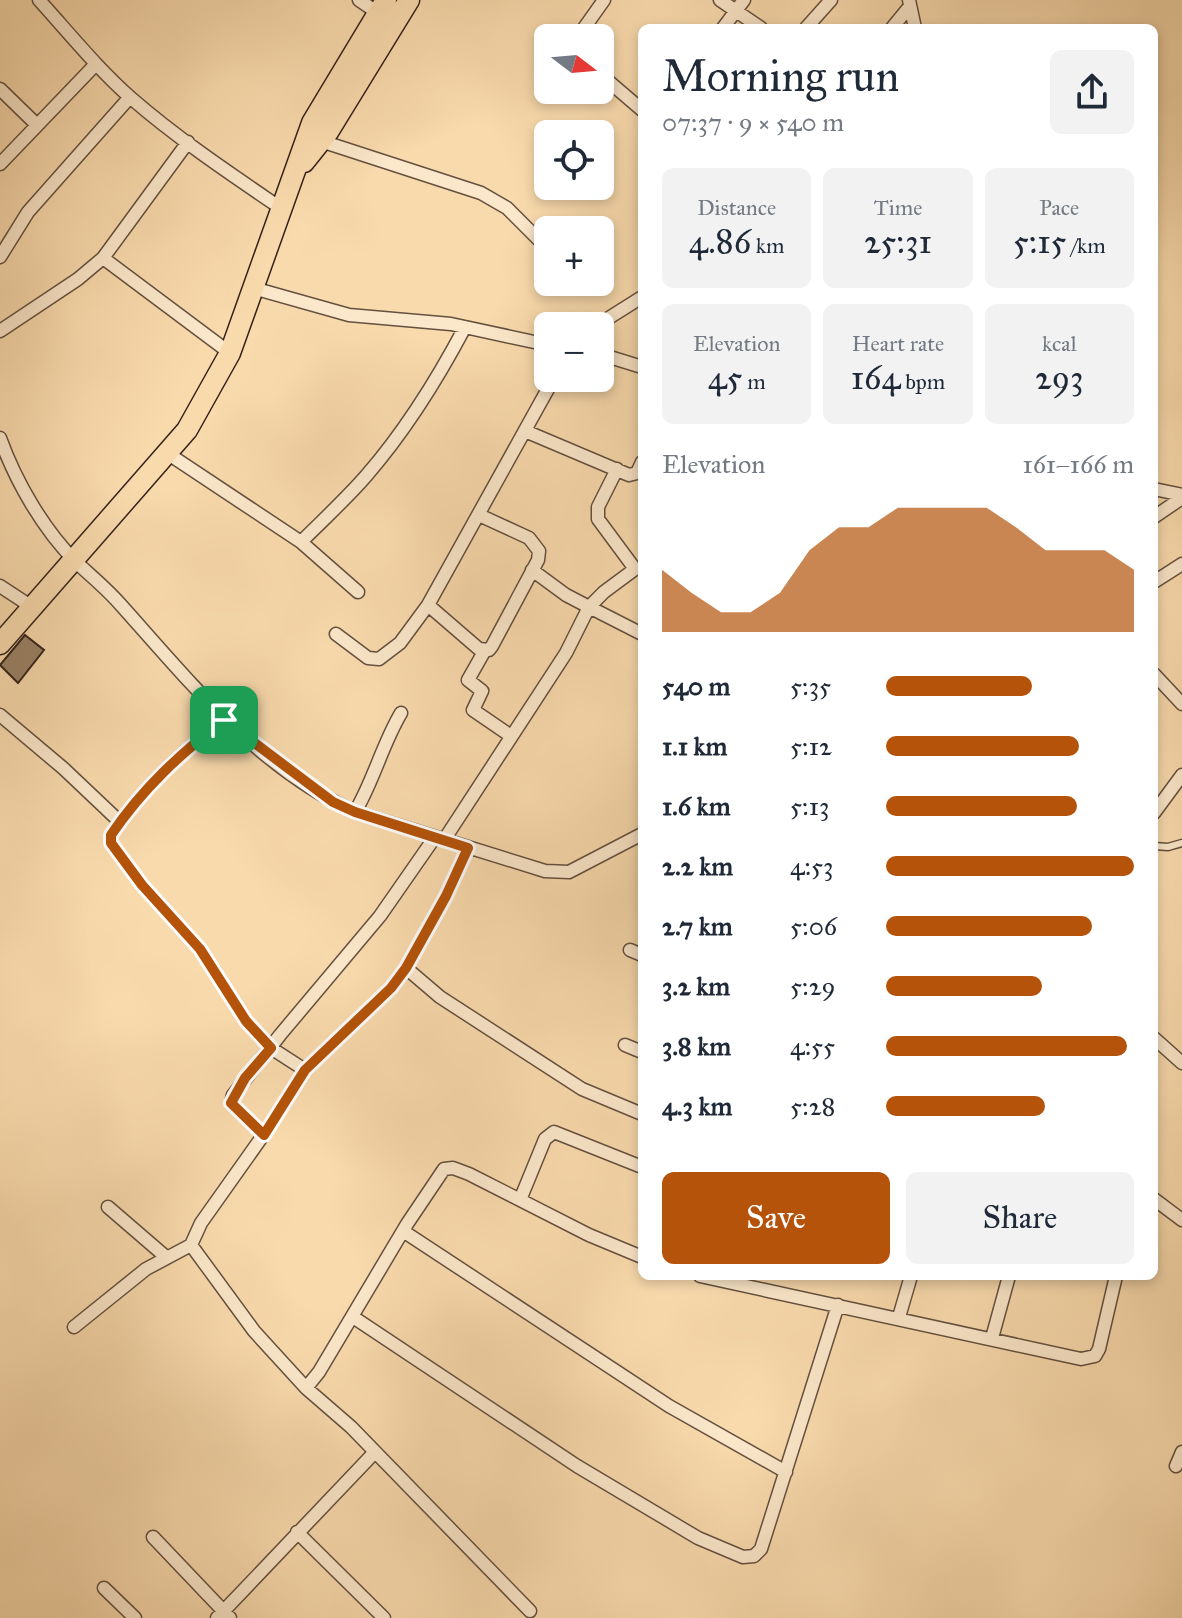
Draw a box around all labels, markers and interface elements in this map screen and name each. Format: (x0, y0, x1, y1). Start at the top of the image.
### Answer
north arrow (534, 24, 614, 104)
map controls (534, 24, 614, 392)
text: Morning run (662, 49, 899, 103)
button: share (1050, 50, 1134, 134)
text: 07:37 · 9 × 540 m (662, 106, 844, 138)
button: locate (534, 120, 614, 200)
text: Distance (697, 194, 776, 221)
text: Time (874, 194, 922, 221)
text: Pace (1039, 194, 1079, 221)
button: + (534, 216, 614, 296)
text: 4.86 (689, 221, 751, 262)
text: 25:31 (864, 221, 932, 262)
text: 5:15 (1013, 221, 1066, 262)
text: km (751, 232, 785, 259)
text: /km (1066, 232, 1106, 259)
button: − (534, 312, 614, 392)
text: Elevation (693, 330, 780, 357)
text: Heart rate (852, 330, 944, 357)
text: kcal (1042, 330, 1077, 357)
text: 45 (708, 357, 742, 398)
text: 164 (851, 357, 900, 398)
text: 293 (1035, 357, 1084, 398)
text: m (742, 368, 766, 395)
text: bpm (900, 368, 945, 395)
text: Elevation (662, 448, 765, 480)
text: 161–166 m (1022, 448, 1134, 480)
text: 540 m (662, 670, 730, 702)
text: 5:35 (790, 670, 831, 702)
pin (190, 686, 258, 754)
icon: arrive (202, 698, 246, 742)
text: 1.1 km (662, 730, 727, 762)
text: 5:12 (790, 730, 832, 762)
text: 1.6 km (662, 790, 731, 822)
text: 5:13 (790, 790, 829, 822)
text: 2.2 km (662, 850, 733, 882)
text: 4:53 (790, 850, 834, 882)
text: 2.7 km (662, 910, 733, 942)
text: 5:06 (790, 910, 837, 942)
text: 3.2 km (662, 970, 730, 1002)
text: 5:29 (790, 970, 835, 1002)
text: 3.8 km (662, 1030, 731, 1062)
text: 4:55 (790, 1030, 835, 1062)
text: 4.3 km (662, 1090, 732, 1122)
text: 5:28 (790, 1090, 835, 1122)
button: Save (662, 1172, 890, 1264)
button: Share (906, 1172, 1134, 1264)

